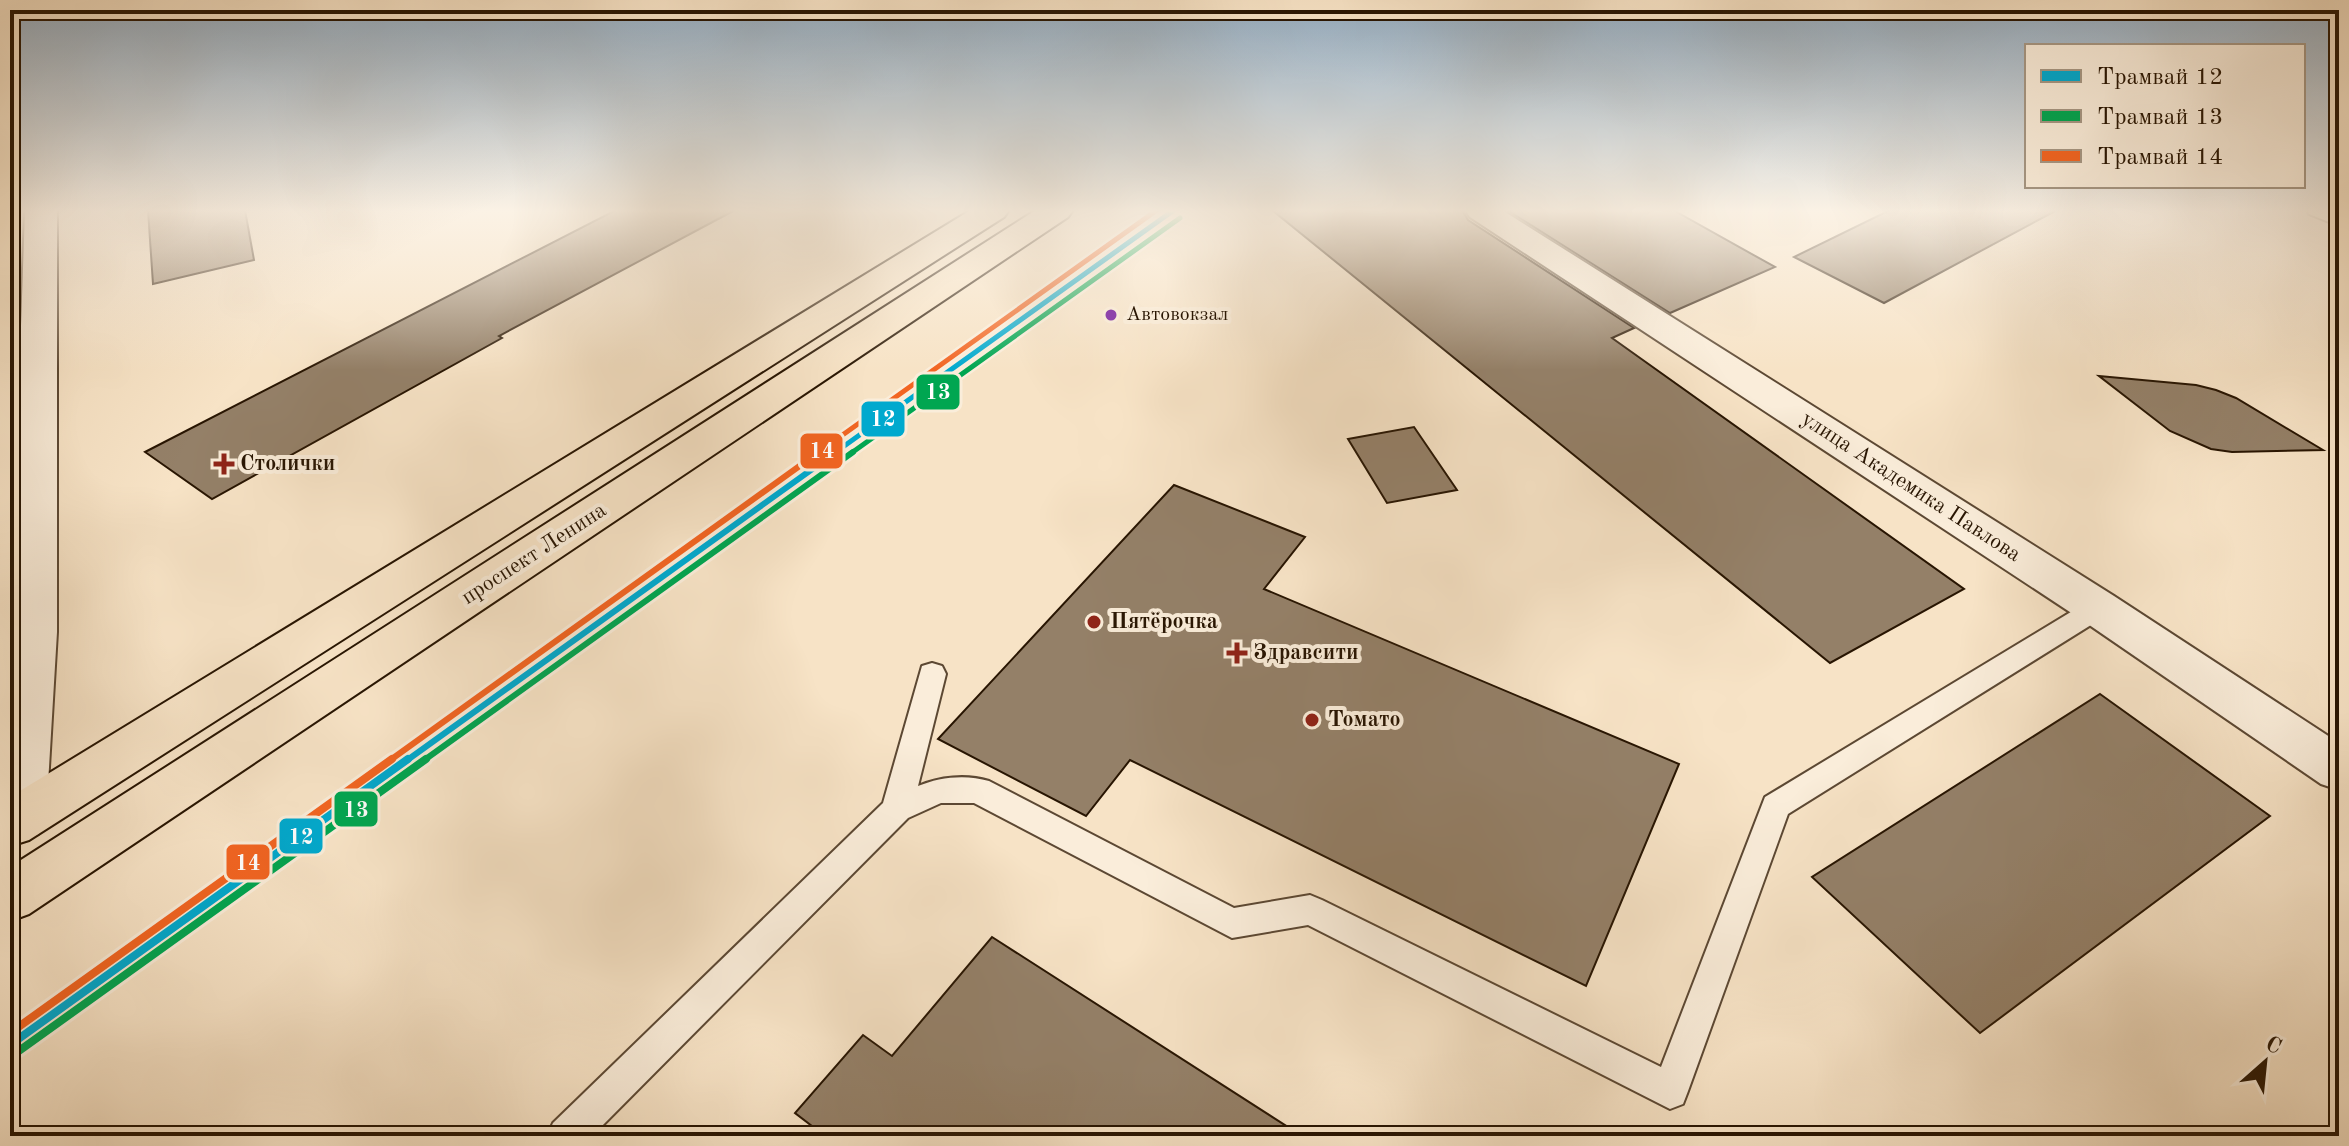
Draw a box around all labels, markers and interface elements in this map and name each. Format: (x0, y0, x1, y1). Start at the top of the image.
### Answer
legend (2025, 44, 2305, 188)
text: Трамвай 12 (2097, 66, 2223, 90)
text: Трамвай 13 (2097, 106, 2223, 130)
text: Трамвай 14 (2097, 146, 2223, 170)
place label: Автовокзал (1126, 305, 1228, 325)
marker: Автовокзал (1103, 307, 1119, 323)
line badge: 13 (915, 373, 961, 411)
text: 13 (925, 382, 951, 404)
line badge: 12 (860, 400, 906, 438)
street label: улица Академика Павлова (1797, 408, 2025, 566)
text: 12 (870, 409, 896, 431)
line badge: 14 (799, 432, 844, 470)
text: 14 (809, 441, 835, 463)
place label: Столички (240, 453, 335, 475)
marker: Столички (215, 455, 233, 473)
street label: проспект Ленина (458, 499, 610, 609)
place label: Пятёрочка (1110, 611, 1218, 633)
marker: Пятёрочка (1085, 613, 1103, 631)
place label: Здравсити (1253, 642, 1359, 664)
marker: Здравсити (1228, 644, 1246, 662)
place label: Томато (1328, 709, 1401, 731)
marker: Томато (1303, 711, 1321, 729)
line badge: 13 (333, 790, 379, 828)
text: 13 (343, 800, 369, 822)
line badge: 12 (278, 817, 324, 855)
text: 12 (288, 827, 314, 849)
line badge: 14 (225, 843, 271, 881)
text: 14 (235, 853, 261, 875)
north arrow (2225, 1022, 2305, 1102)
text: С (2262, 1033, 2285, 1059)

